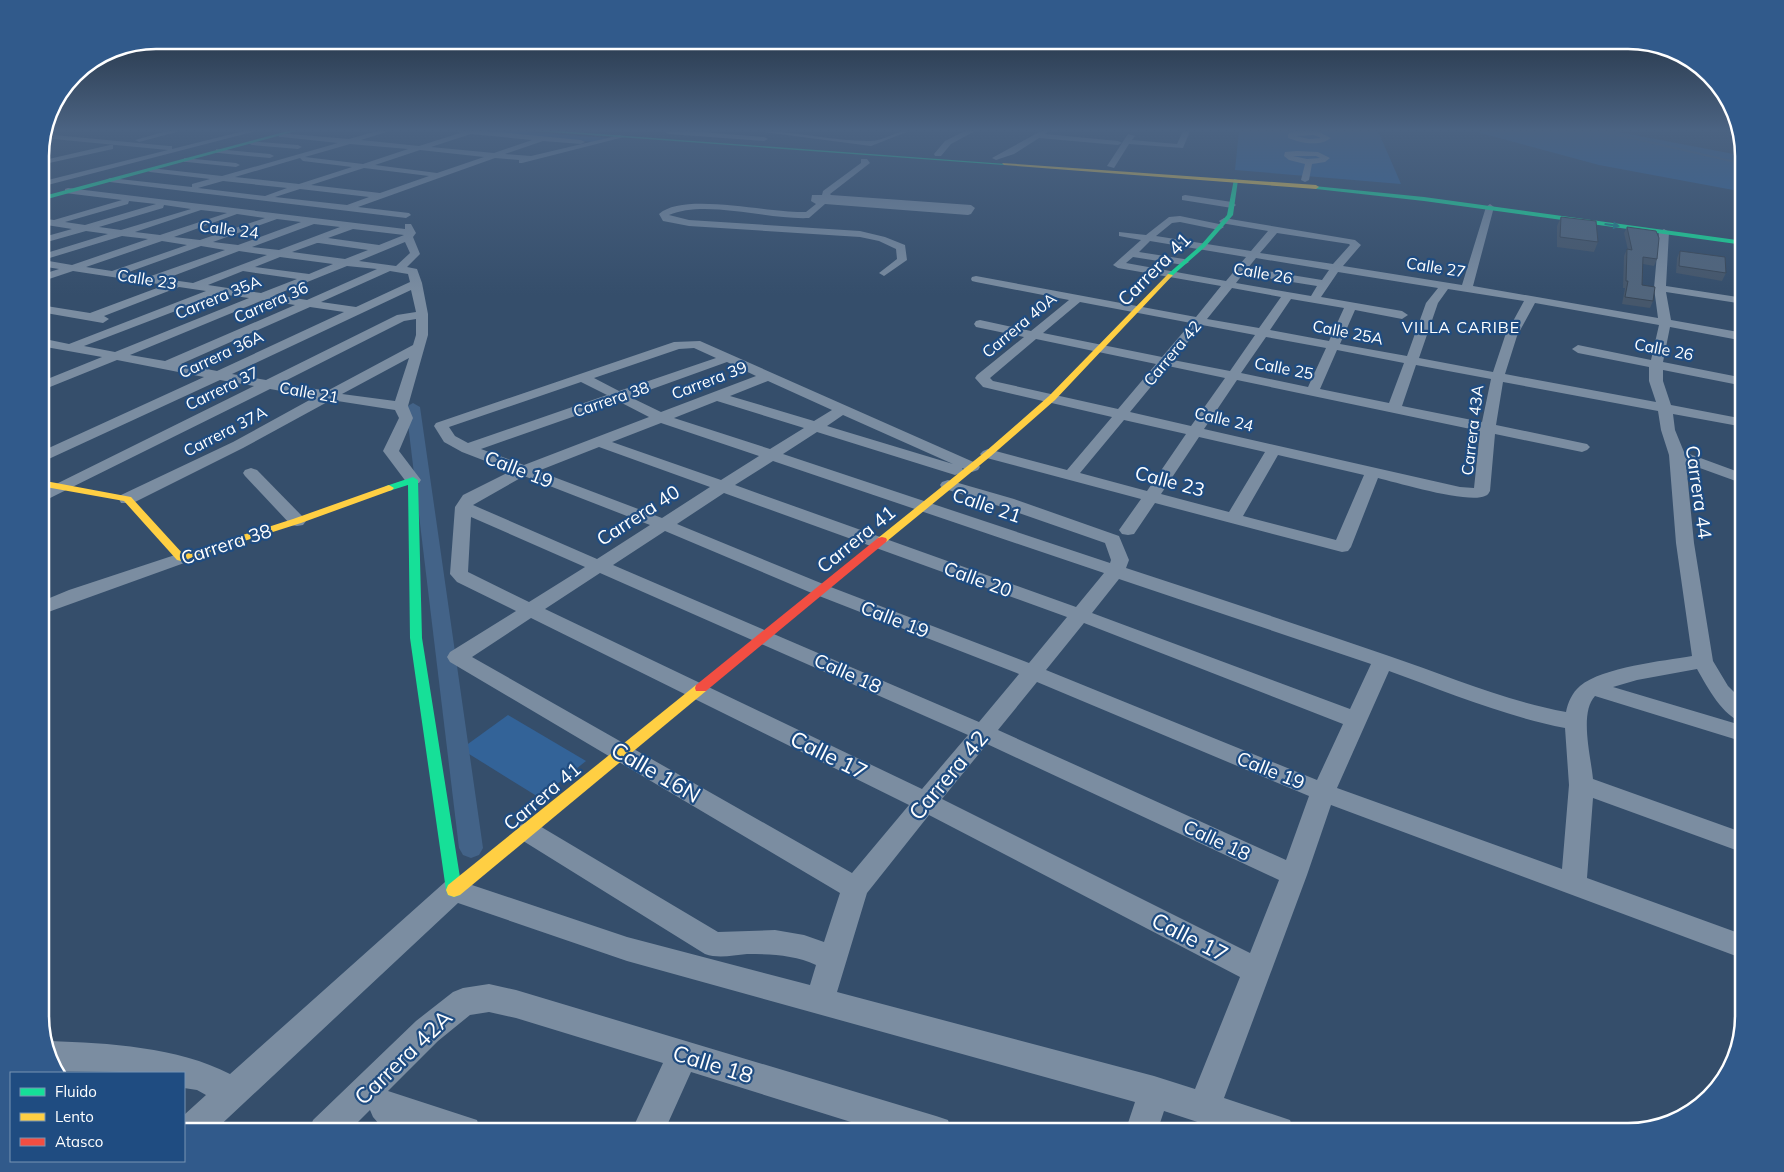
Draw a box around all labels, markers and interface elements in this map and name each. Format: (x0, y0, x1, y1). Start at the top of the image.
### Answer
street label: Calle 24 (198, 215, 260, 243)
one-way arrow (1605, 221, 1621, 229)
street label: Carrera 41 (1112, 227, 1196, 311)
street label: Calle 27 (1405, 252, 1467, 282)
street label: Calle 26 (1232, 258, 1294, 288)
street label: Calle 23 (116, 264, 178, 294)
street label: Carrera 35A (172, 271, 264, 323)
street label: Carrera 36 (231, 277, 311, 327)
street label: Carrera 40A (978, 288, 1060, 362)
street label: Calle 25A (1311, 315, 1385, 349)
street label: Carrera 42 (1139, 316, 1205, 390)
district label: VILLA CARIBE (1402, 317, 1520, 337)
street label: Carrera 36A (176, 326, 267, 382)
street label: Calle 26 (1633, 333, 1695, 365)
street label: Calle 25 (1253, 352, 1315, 384)
street label: Carrera 39 (668, 356, 750, 404)
street label: Carrera 37 (182, 362, 262, 414)
street label: Calle 21 (278, 377, 340, 407)
street label: Carrera 38 (570, 377, 652, 421)
street label: Carrera 43A (1457, 383, 1487, 476)
street label: Carrera 37A (180, 401, 270, 461)
street label: Calle 24 (1193, 403, 1256, 436)
street label: Carrera 44 (1681, 444, 1717, 540)
street label: Calle 19 (481, 445, 557, 493)
street label: Calle 23 (1132, 460, 1208, 502)
street label: Carrera 40 (592, 479, 684, 551)
street label: Calle 21 (949, 482, 1025, 528)
street label: Carrera 41 (812, 500, 900, 578)
street label: Carrera 38 (178, 518, 274, 570)
street label: Calle 20 (940, 556, 1016, 602)
street label: Calle 19 (857, 595, 933, 643)
street label: Calle 18 (811, 648, 885, 698)
street label: Calle 17 (786, 724, 872, 786)
street label: Carrera 42 (902, 724, 994, 826)
street label: Calle 16N (606, 735, 706, 809)
street label: Calle 19 (1233, 746, 1309, 794)
street label: Carrera 41 (498, 757, 586, 835)
street label: Calle 18 (1180, 814, 1254, 866)
street label: Calle 17 (1147, 906, 1233, 968)
street label: Carrera 42A (348, 1003, 458, 1111)
street label: Calle 18 (669, 1039, 757, 1089)
legend (10, 1072, 185, 1162)
text: Fluido (55, 1082, 97, 1101)
text: Lento (55, 1107, 94, 1126)
text: Atasco (55, 1132, 103, 1151)

